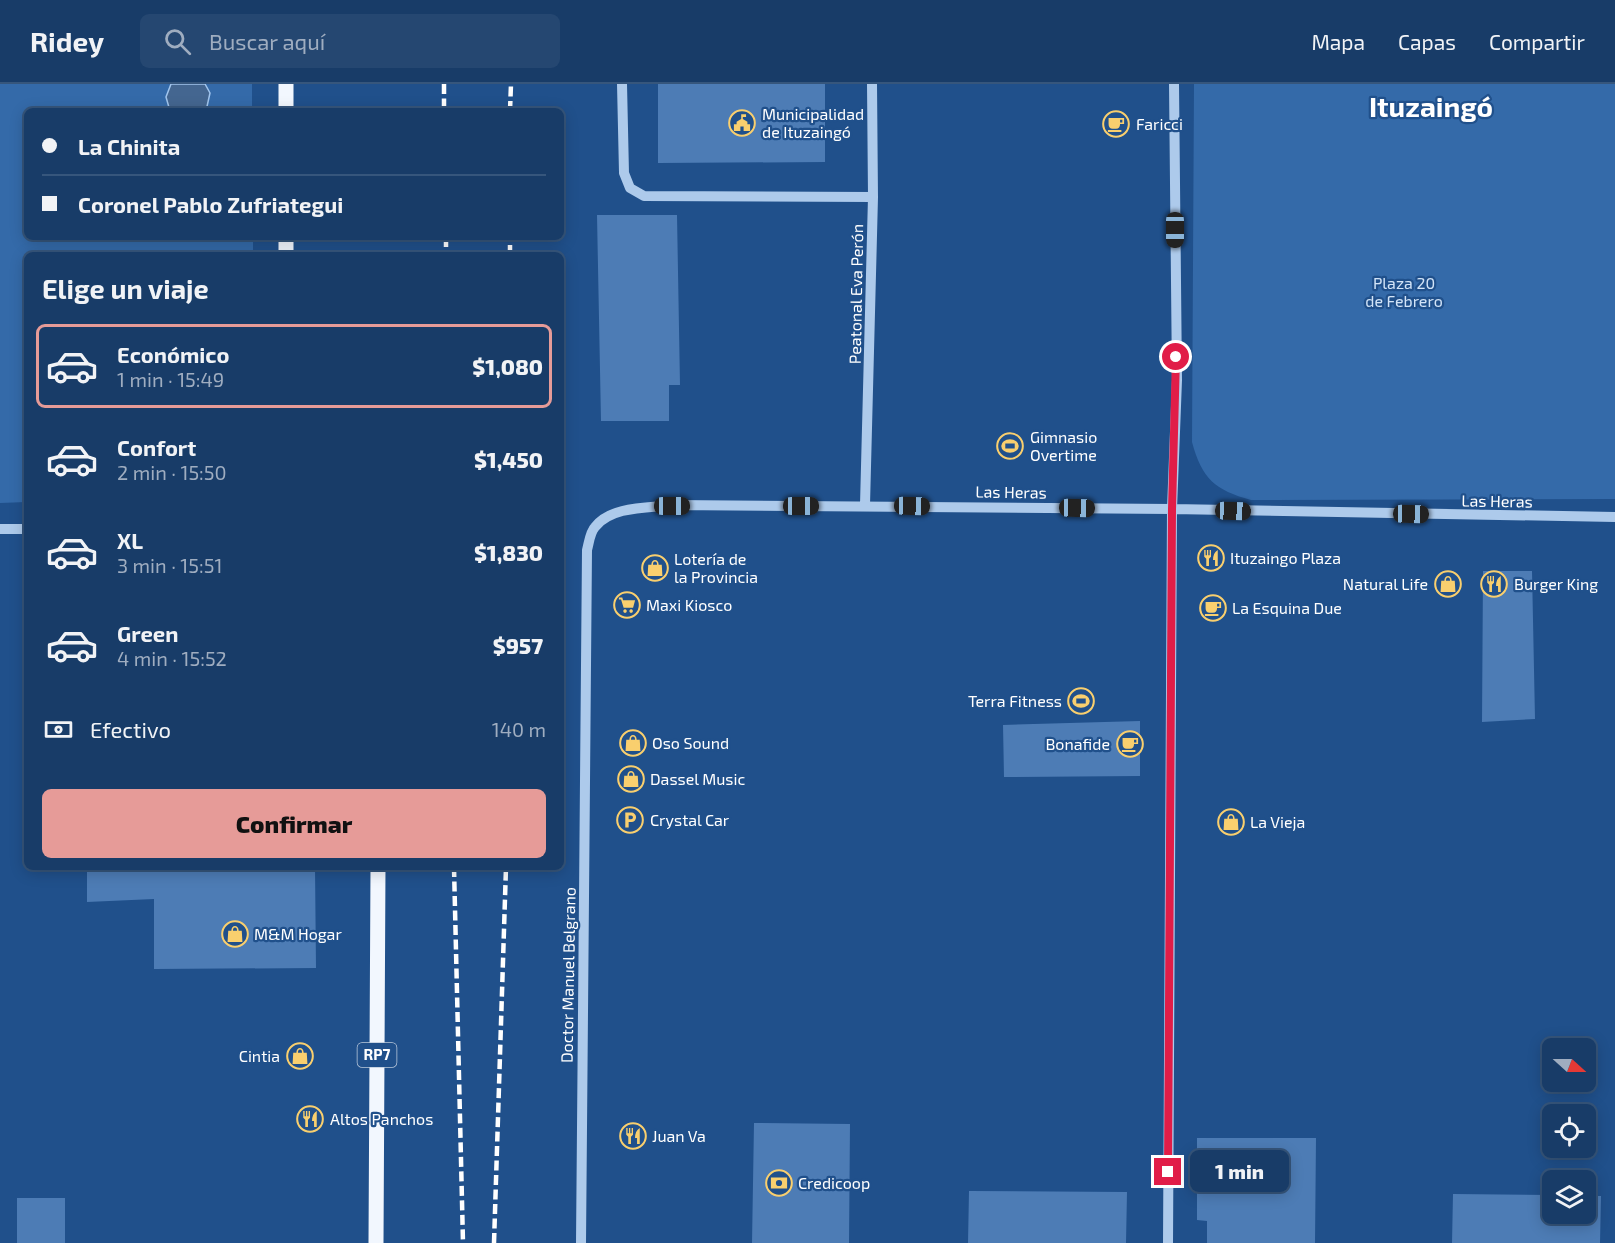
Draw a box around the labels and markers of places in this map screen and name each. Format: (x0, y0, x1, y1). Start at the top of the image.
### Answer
place label: Municipalidad de Ituzaingó (762, 104, 864, 141)
public building icon: Municipalidad de Ituzaingó (727, 108, 757, 138)
cafe icon: Faricci (1101, 109, 1131, 139)
place label: Faricci (1136, 114, 1183, 133)
place label: Gimnasio Overtime (1030, 427, 1097, 464)
sports icon: Gimnasio Overtime (995, 431, 1025, 461)
restaurant icon: Ituzaingo Plaza (1196, 543, 1226, 573)
place label: Ituzaingo Plaza (1230, 548, 1341, 567)
place label: Lotería de la Provincia (674, 549, 758, 586)
shop icon: Lotería de la Provincia (640, 553, 670, 583)
shop icon: Natural Life (1433, 569, 1463, 599)
restaurant icon: Burger King (1479, 569, 1509, 599)
place label: Natural Life (1343, 574, 1428, 593)
place label: Burger King (1514, 574, 1598, 593)
supermarket icon: Maxi Kiosco (612, 590, 642, 620)
cafe icon: La Esquina Due (1198, 593, 1228, 623)
place label: Maxi Kiosco (646, 595, 732, 614)
place label: La Esquina Due (1232, 598, 1342, 617)
sports icon: Terra Fitness (1066, 686, 1096, 716)
place label: Terra Fitness (968, 691, 1062, 710)
shop icon: Oso Sound (618, 728, 648, 758)
cafe icon: Bonafide (1115, 729, 1145, 759)
place label: Oso Sound (652, 733, 729, 752)
place label: Bonafide (1045, 734, 1110, 753)
shop icon: Dassel Music (616, 764, 646, 794)
place label: Dassel Music (650, 769, 745, 788)
parking icon: Crystal Car (615, 805, 645, 835)
shop icon: La Vieja (1216, 807, 1246, 837)
place label: Crystal Car (650, 810, 730, 829)
place label: La Vieja (1250, 812, 1305, 832)
shop icon: M&M Hogar (220, 919, 250, 949)
place label: M&M Hogar (254, 924, 342, 943)
shop icon: Cintia (285, 1041, 315, 1071)
place label: Cintia (239, 1046, 280, 1065)
restaurant icon: Altos Panchos (295, 1104, 325, 1134)
place label: Altos Panchos (330, 1109, 433, 1128)
restaurant icon: Juan Va (618, 1121, 648, 1151)
place label: Juan Va (652, 1126, 706, 1145)
bank icon: Credicoop (764, 1168, 794, 1198)
place label: Credicoop (798, 1173, 870, 1192)

